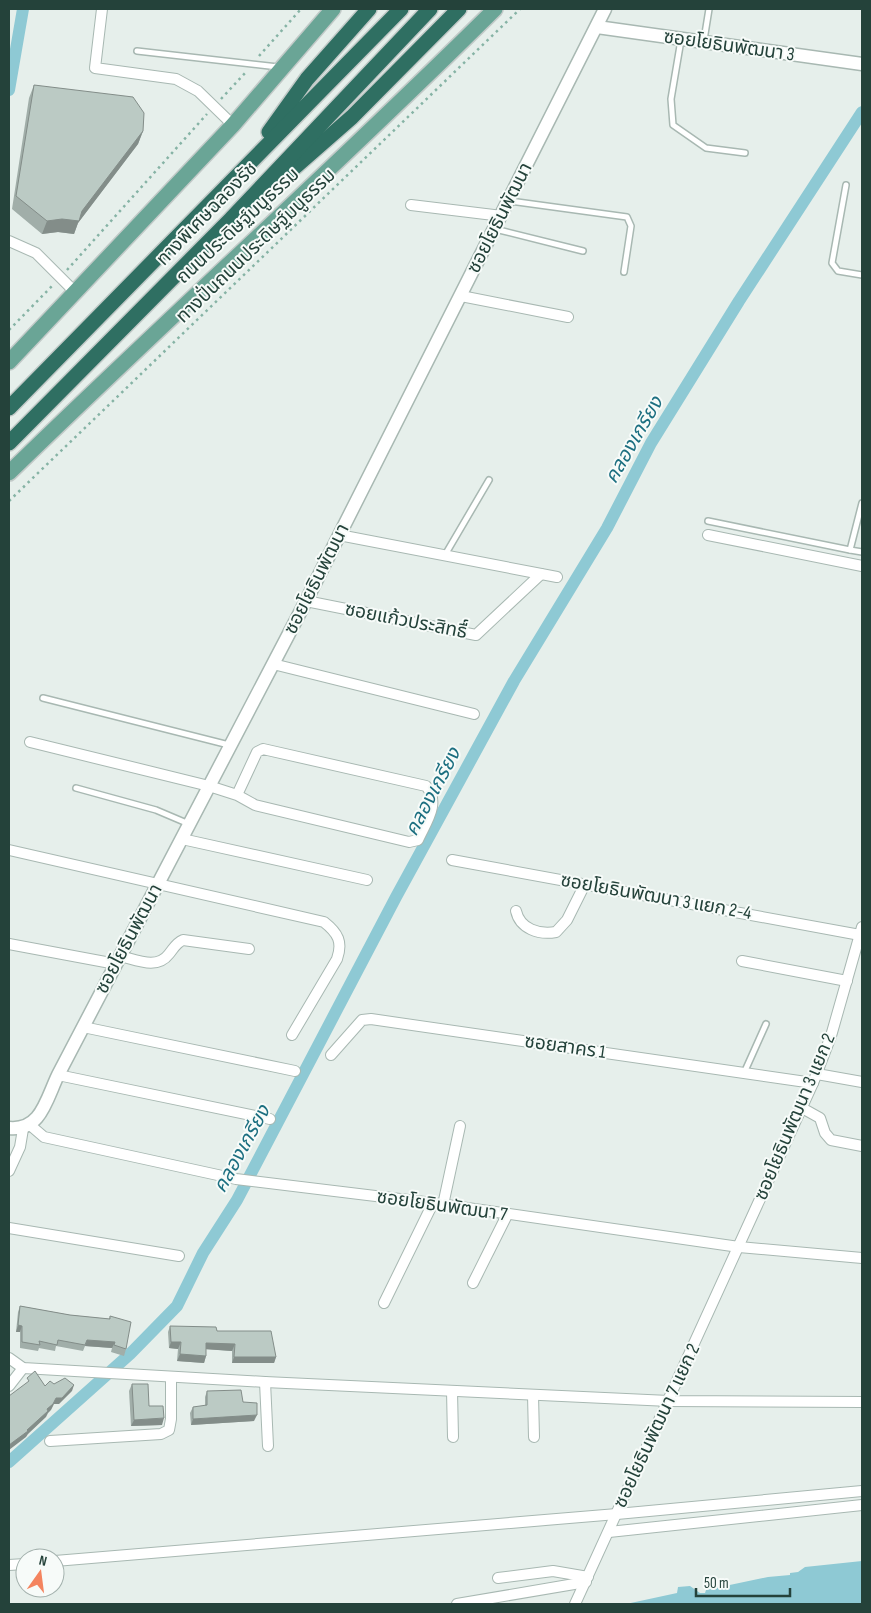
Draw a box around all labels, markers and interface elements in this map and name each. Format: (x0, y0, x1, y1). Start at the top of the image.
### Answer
street label: ซอยโยธินพัฒนา 3 (662, 25, 796, 67)
street label: ทางพิเศษฉลองรัช (152, 157, 262, 271)
street label: ซอยโยธินพัฒนา (462, 159, 538, 277)
street label: ทางปั่นถนนประดิษฐ์มนูธรรม (170, 162, 340, 328)
street label: ถนนประดิษฐ์มนูธรรม (172, 163, 304, 289)
water label: คลองเกรียง (600, 391, 669, 488)
street label: ซอยโยธินพัฒนา (279, 520, 355, 638)
street label: ซอยแก้วประสิทธื์ (343, 596, 470, 644)
water label: คลองเกรียง (400, 743, 467, 840)
street label: ซอยโยธินพัฒนา 3 แยก 2-4 (559, 869, 753, 925)
street label: ซอยโยธินพัฒนา (90, 880, 168, 998)
street label: ซอยสาคร 1 (523, 1030, 608, 1064)
street label: ซอยโยธินพัฒนา 3 แยก 2 (749, 1030, 841, 1204)
water label: คลองเกรียง (208, 1100, 276, 1197)
street label: ซอยโยธินพัฒนา 7 (375, 1185, 509, 1227)
street label: ซอยโยธินพัฒนา 7 แยก 2 (609, 1340, 705, 1512)
north arrow (15, 1548, 65, 1598)
text: N (37, 1552, 49, 1570)
scale bar (696, 1566, 790, 1598)
text: 50 m (704, 1574, 729, 1593)

